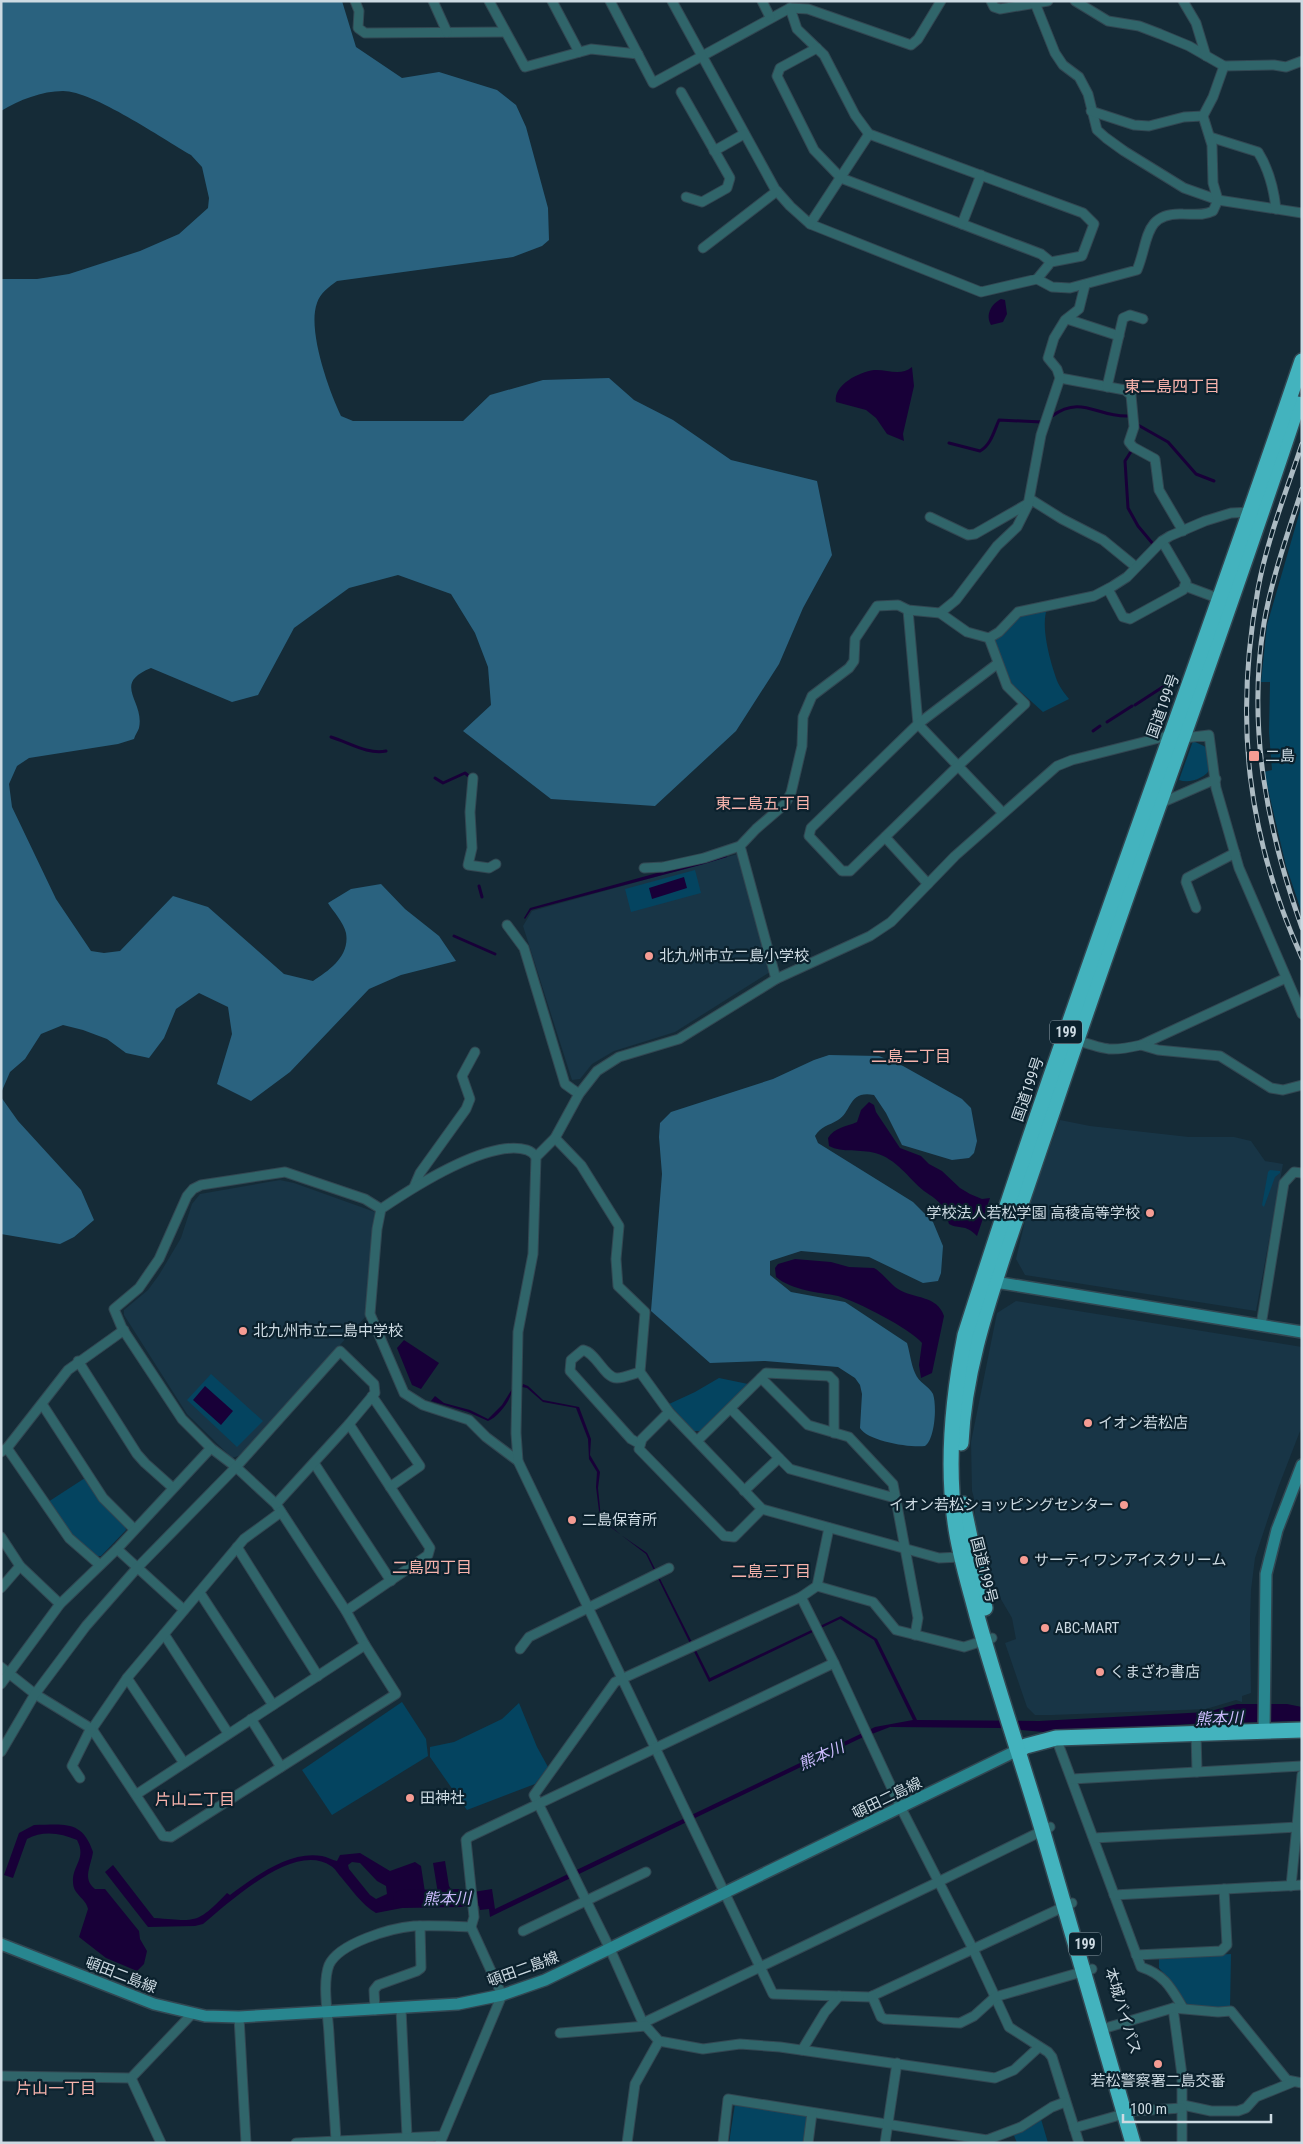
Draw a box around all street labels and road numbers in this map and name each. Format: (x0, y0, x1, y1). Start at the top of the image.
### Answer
street label: 国道199号 (1143, 671, 1183, 741)
road number: 199 (1050, 1020, 1082, 1044)
street label: 国道199号 (1009, 1054, 1047, 1124)
street label: 国道199号 (967, 1535, 1001, 1605)
street label: 頓田二島線 (849, 1773, 925, 1823)
road number: 199 (1069, 1932, 1101, 1956)
street label: 頓田二島線 (485, 1948, 561, 1990)
street label: 頓田二島線 (83, 1953, 159, 1997)
street label: 本城バイパス (1101, 1965, 1145, 2057)

